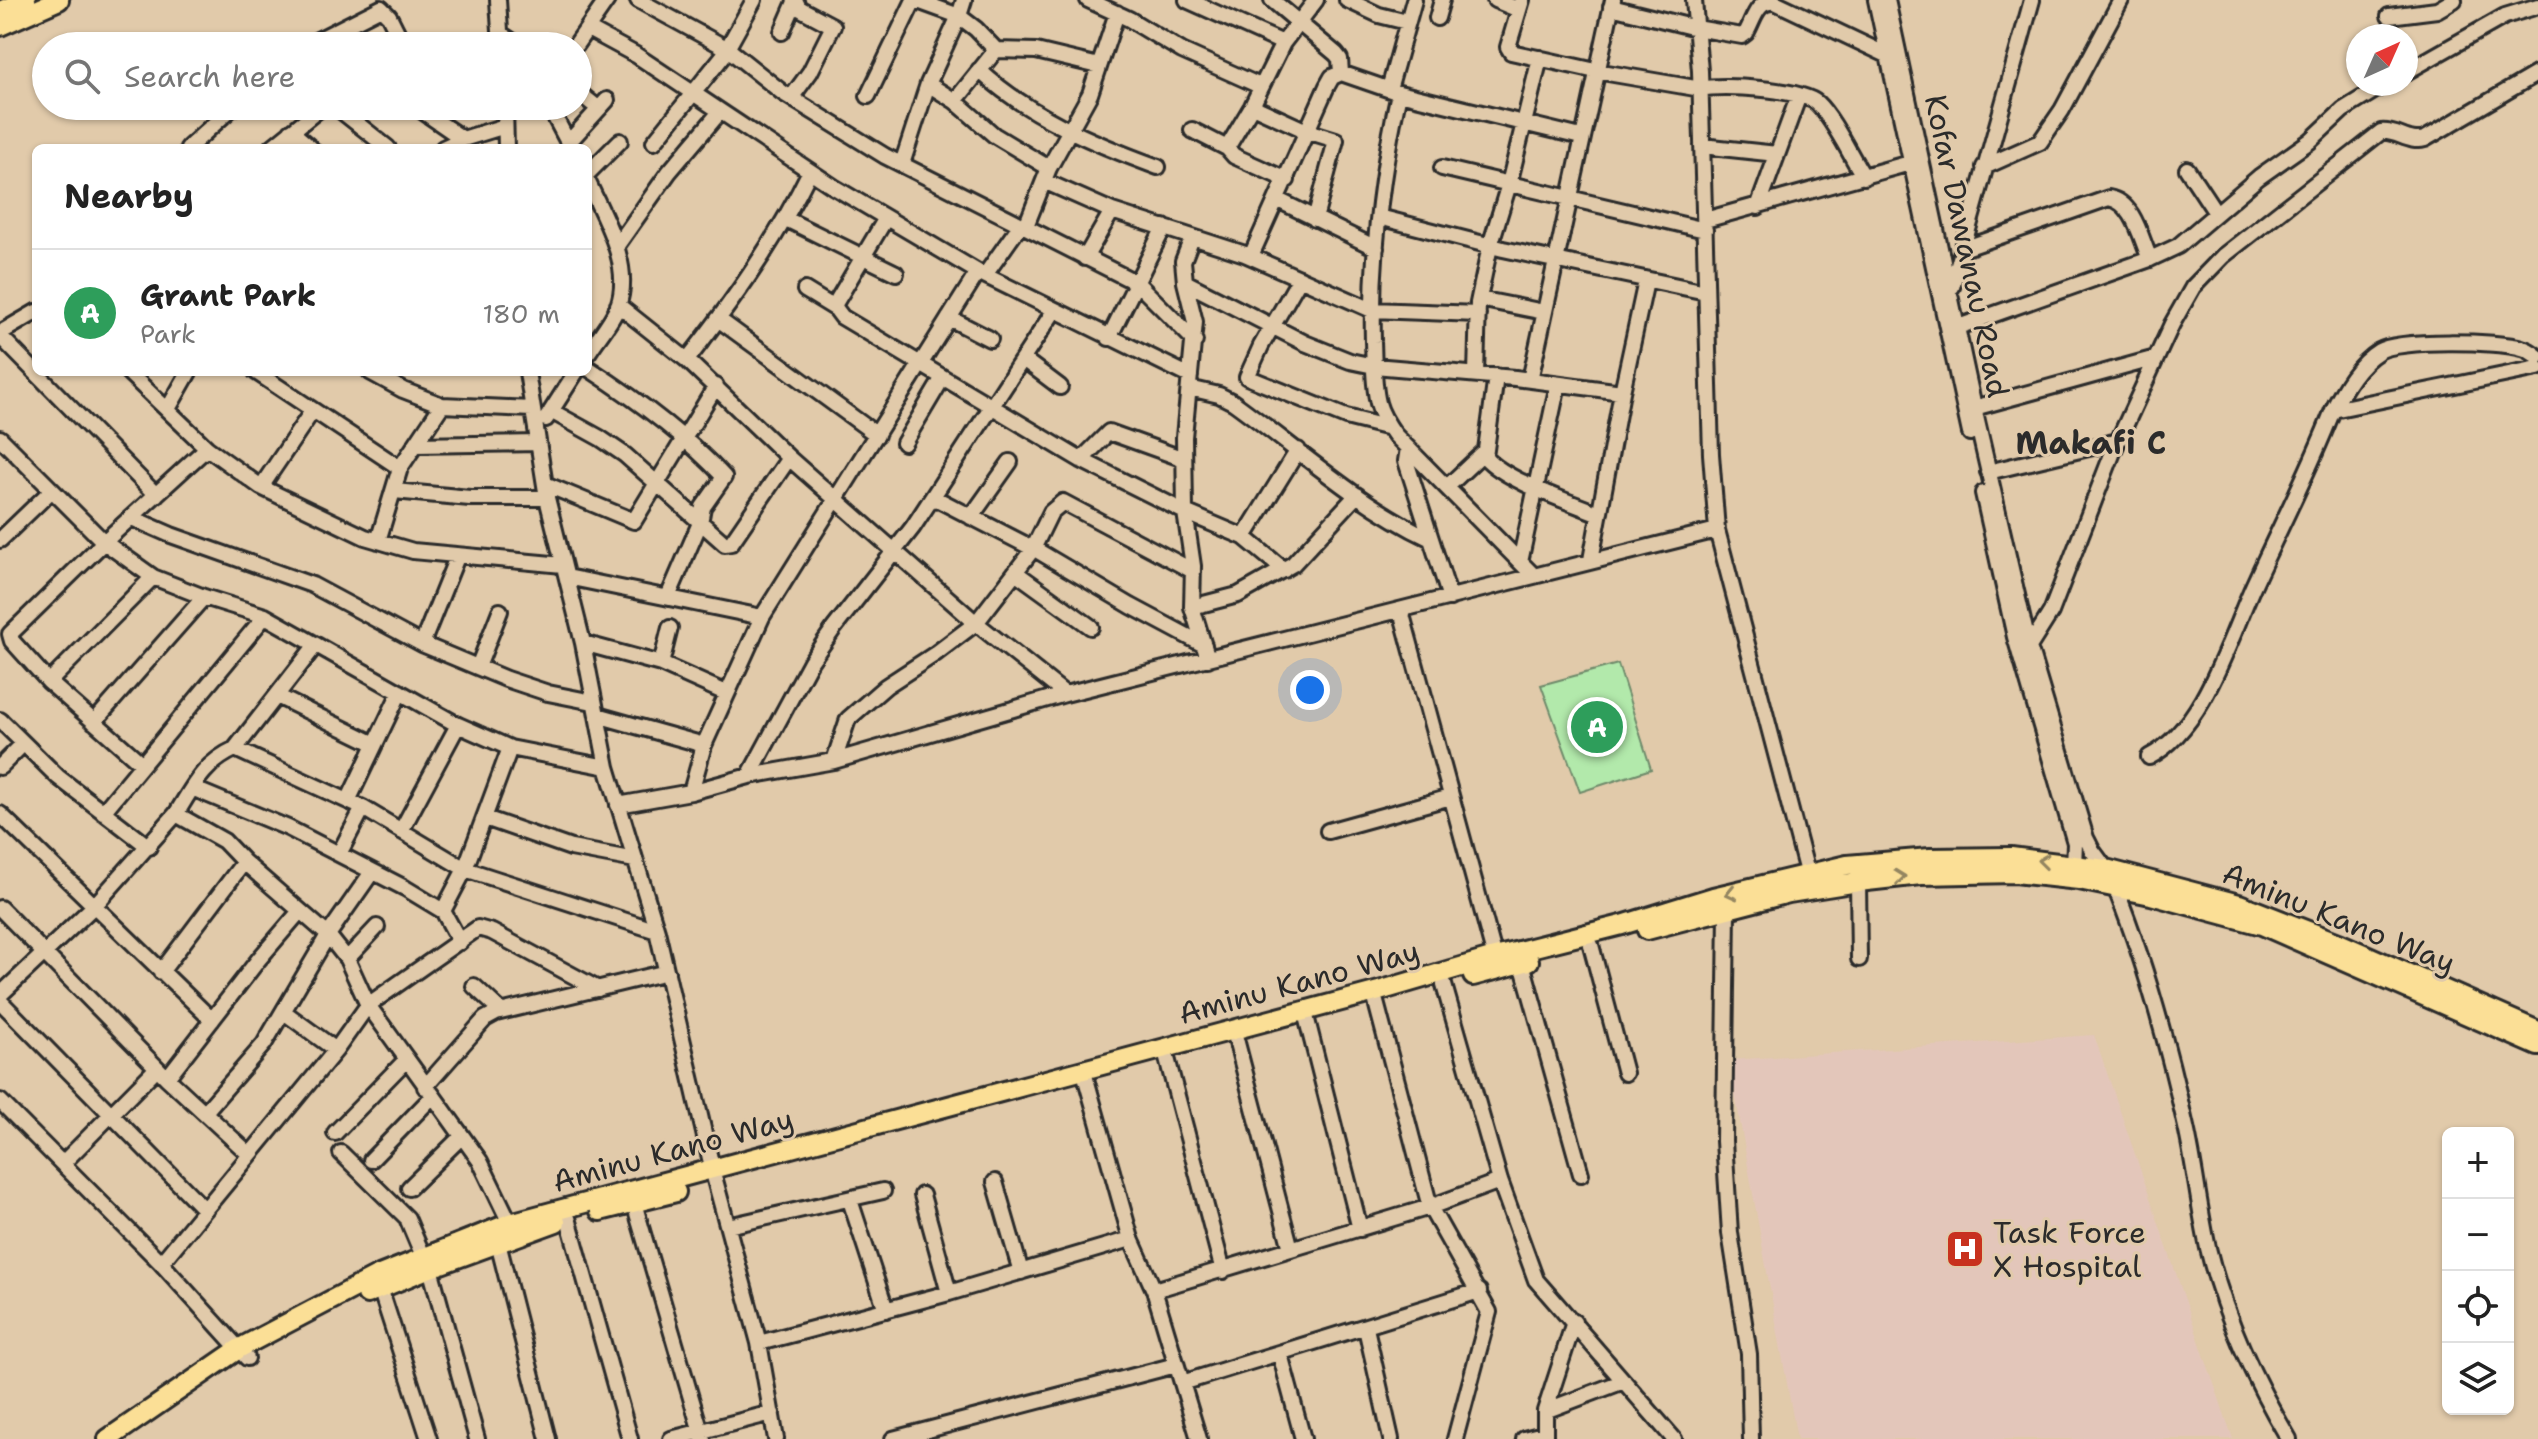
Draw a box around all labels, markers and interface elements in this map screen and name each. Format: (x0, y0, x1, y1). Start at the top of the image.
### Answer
north arrow (2346, 24, 2418, 96)
search box (32, 32, 592, 120)
icon: search (60, 54, 104, 98)
text: Search here (124, 56, 295, 97)
street label: Kofar Dawanau Road (1915, 91, 2019, 401)
text: Nearby (64, 173, 194, 219)
text: Grant Park (140, 275, 316, 316)
text: A (80, 296, 100, 331)
text: 180 m (482, 296, 560, 331)
text: Park (140, 316, 196, 351)
district label: Makafi C (2016, 421, 2166, 464)
your location (1290, 670, 1330, 710)
pin: A (1571, 697, 1623, 757)
one-way arrow (2036, 852, 2049, 869)
street label: Aminu Kano Way (2216, 853, 2462, 983)
one-way arrow (1894, 869, 1907, 886)
one-way arrow (1725, 884, 1739, 901)
street label: Aminu Kano Way (1174, 930, 1424, 1034)
street label: Aminu Kano Way (548, 1098, 798, 1202)
map controls (2442, 1127, 2514, 1415)
button: + (2442, 1127, 2514, 1199)
button: − (2442, 1199, 2514, 1271)
place label: Task Force X Hospital (1993, 1212, 2146, 1287)
hospital icon: Task Force X Hospital (1944, 1228, 1986, 1270)
button: locate (2442, 1271, 2514, 1343)
button: layers (2442, 1343, 2514, 1415)

